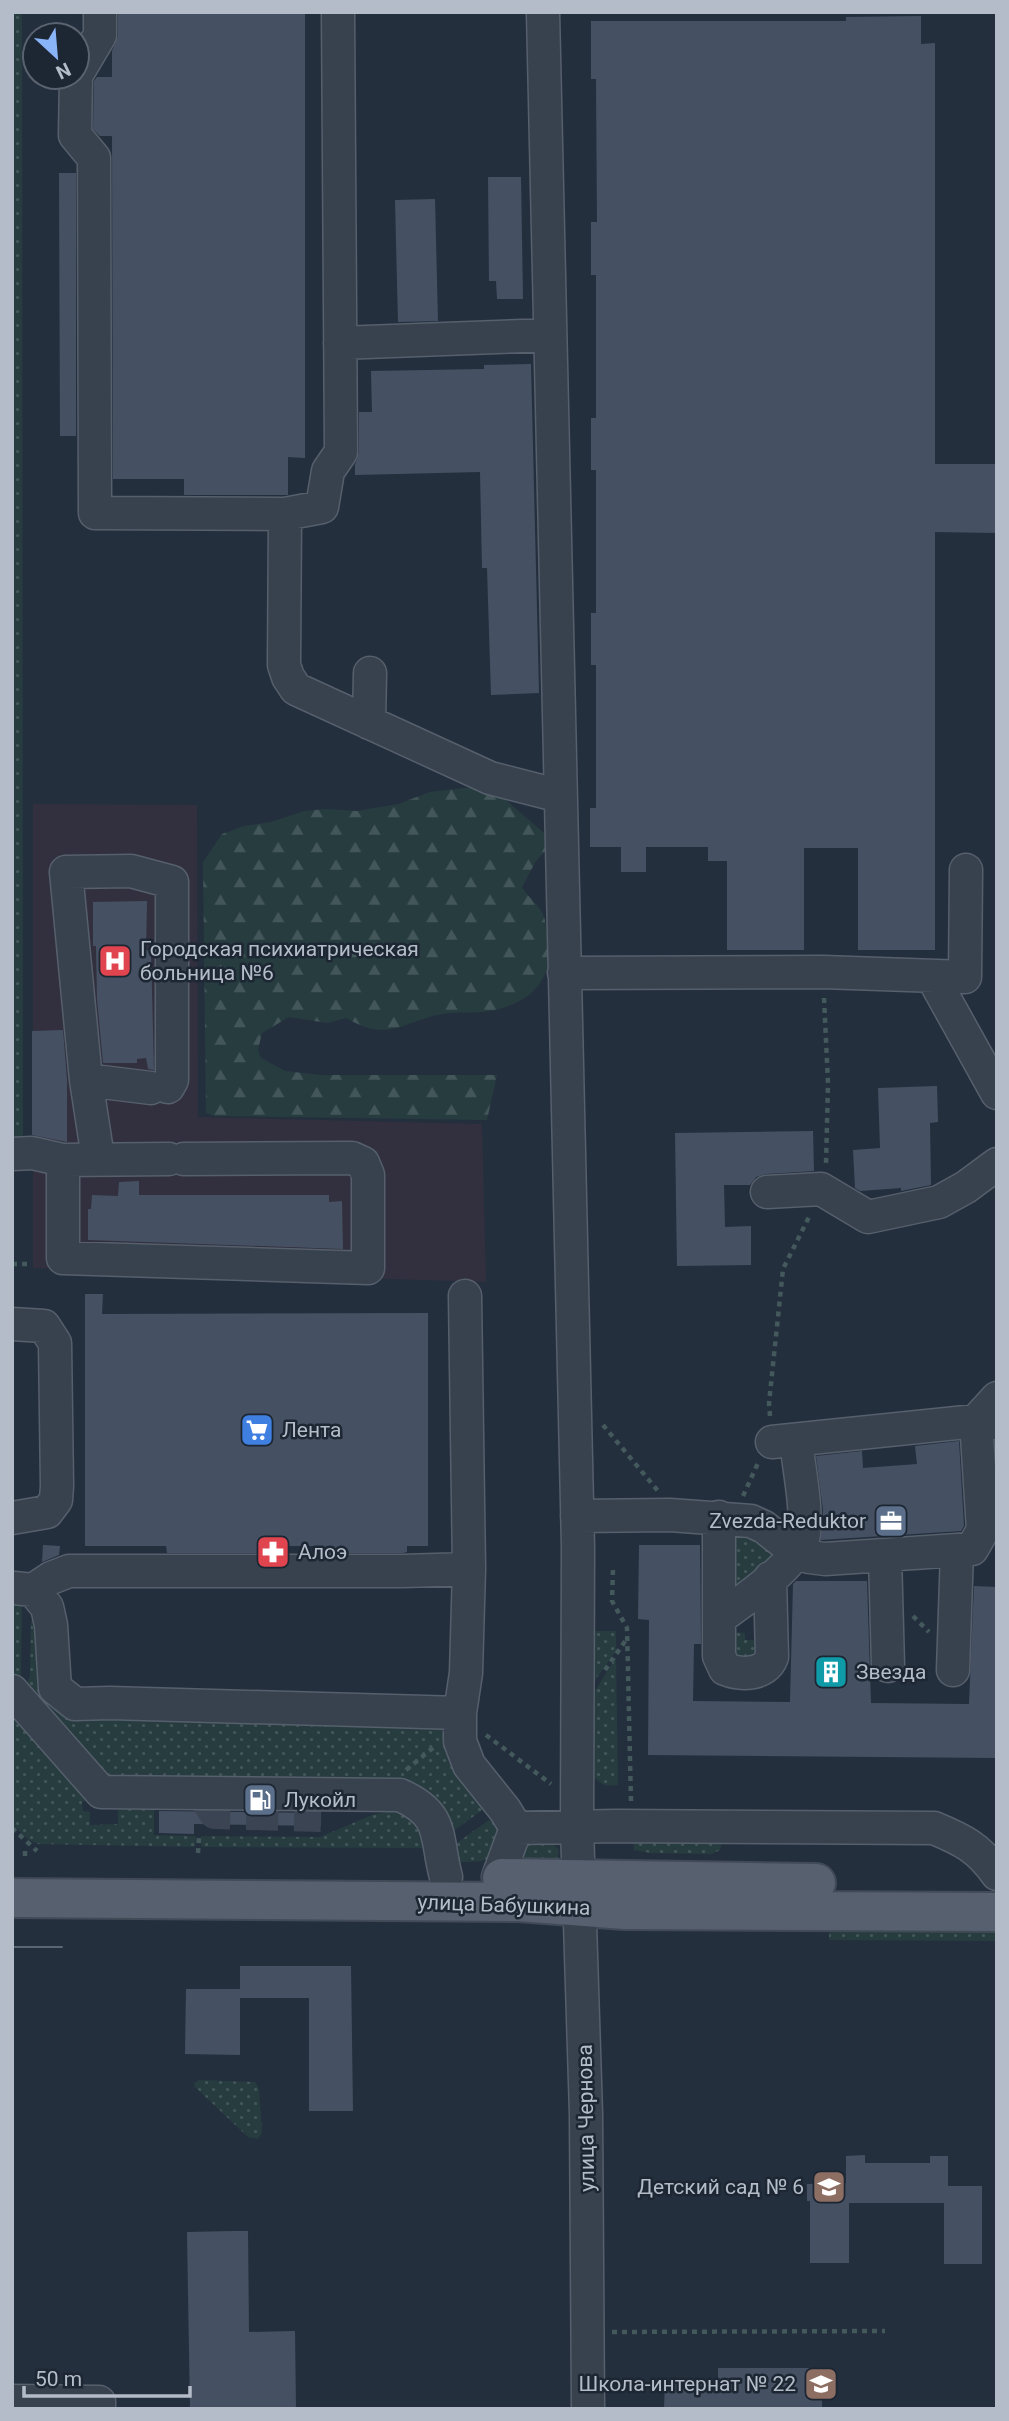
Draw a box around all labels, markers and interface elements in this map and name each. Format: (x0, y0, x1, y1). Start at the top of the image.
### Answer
north arrow (21, 21, 91, 91)
text: N (52, 58, 74, 84)
place label: Городская психиатрическая больница №6 (140, 937, 419, 985)
hospital icon: Городская психиатрическая больница №6 (96, 942, 134, 980)
supermarket icon: Лента (238, 1411, 276, 1449)
place label: Лента (282, 1418, 341, 1442)
office icon: Zvezda-Reduktor (872, 1502, 910, 1540)
place label: Zvezda-Reduktor (709, 1509, 866, 1533)
pharmacy icon: Алоэ (254, 1533, 292, 1571)
place label: Алоэ (298, 1540, 347, 1564)
building icon: Звезда (812, 1653, 850, 1691)
place label: Звезда (856, 1660, 926, 1684)
fuel station icon: Лукойл (241, 1781, 279, 1819)
place label: Лукойл (284, 1788, 356, 1812)
street label: улица Бабушкина (417, 1890, 591, 1920)
street label: улица Чернова (573, 2044, 599, 2192)
school or university icon: Детский сад № 6 (810, 2168, 848, 2206)
place label: Детский сад № 6 (637, 2175, 804, 2199)
scale bar (24, 2354, 191, 2398)
school or university icon: Школа-интернат № 22 (802, 2365, 840, 2403)
text: 50 m (35, 2367, 82, 2391)
place label: Школа-интернат № 22 (578, 2372, 796, 2396)

